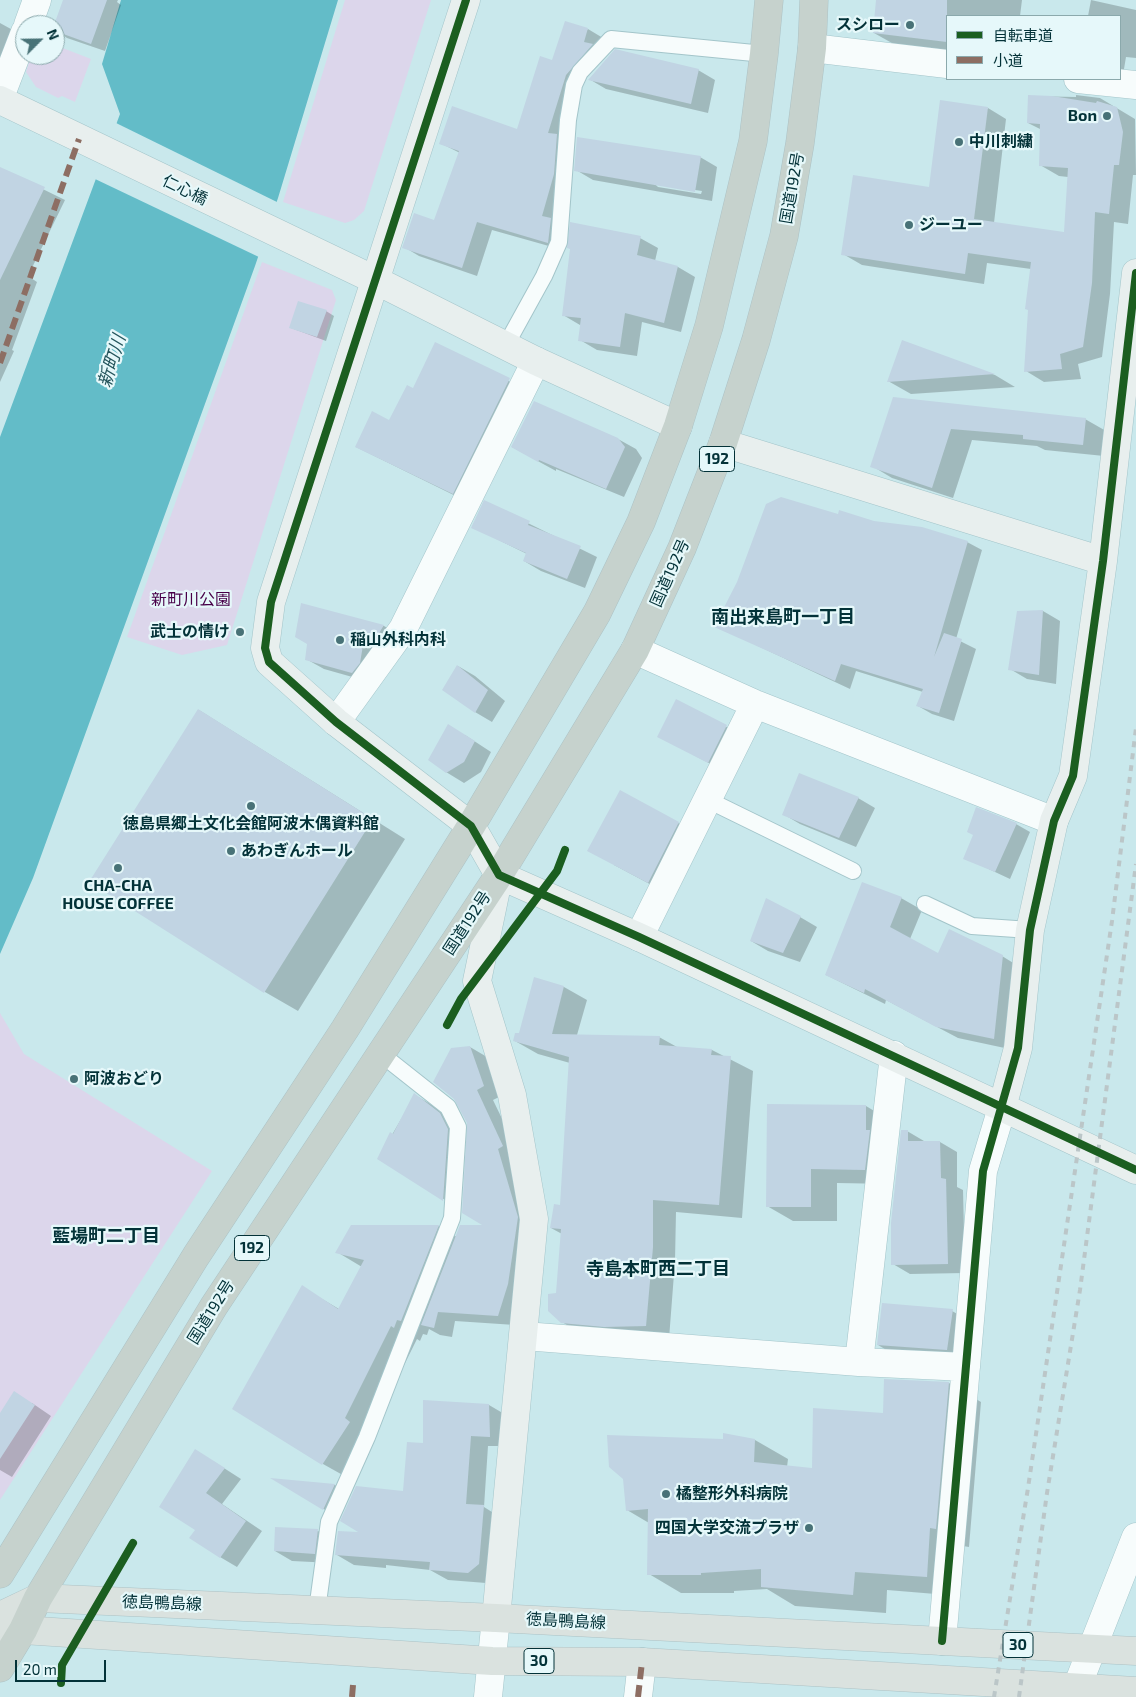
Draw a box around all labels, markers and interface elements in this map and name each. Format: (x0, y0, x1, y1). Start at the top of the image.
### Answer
north arrow (15, 15, 65, 65)
place label: スシロー (836, 15, 900, 35)
legend (946, 15, 1121, 80)
marker: スシロー (904, 19, 916, 31)
text: N (44, 26, 63, 42)
text: 自転車道 (993, 26, 1053, 44)
text: 小道 (993, 51, 1023, 69)
place label: Bon (1068, 106, 1097, 126)
marker: Bon (1101, 110, 1113, 122)
place label: 中川刺繍 (969, 132, 1033, 152)
marker: 中川刺繍 (953, 136, 965, 148)
street label: 国道192号 (776, 151, 808, 225)
street label: 仁心橋 (159, 171, 211, 209)
place label: ジーユー (919, 215, 983, 235)
marker: ジーユー (903, 219, 915, 231)
water label: 新町川 (94, 332, 130, 390)
road number: 192 (700, 446, 734, 472)
street label: 国道192号 (646, 536, 694, 610)
park label: 新町川公園 (151, 590, 231, 610)
district label: 南出来島町一丁目 (711, 606, 855, 628)
place label: 武士の情け (150, 622, 230, 642)
marker: 武士の情け (234, 626, 246, 638)
place label: 稲山外科内科 (350, 630, 446, 650)
marker: 稲山外科内科 (334, 634, 346, 646)
marker: 徳島県郷土文化会館阿波木偶資料館 (245, 800, 257, 812)
place label: 徳島県郷土文化会館阿波木偶資料館 (123, 814, 379, 834)
place label: あわぎんホール (241, 841, 353, 861)
marker: あわぎんホール (225, 845, 237, 857)
marker: CHA-CHA HOUSE COFFEE (112, 862, 124, 874)
place label: CHA-CHA HOUSE COFFEE (62, 876, 174, 914)
street label: 国道192号 (439, 887, 495, 959)
place label: 阿波おどり (84, 1069, 164, 1089)
marker: 阿波おどり (68, 1073, 80, 1085)
district label: 藍場町二丁目 (52, 1225, 160, 1247)
road number: 192 (234, 1236, 270, 1260)
district label: 寺島本町西二丁目 (586, 1258, 730, 1280)
street label: 国道192号 (184, 1276, 238, 1348)
place label: 橘整形外科病院 (676, 1484, 788, 1504)
marker: 橘整形外科病院 (660, 1488, 672, 1500)
place label: 四国大学交流プラザ (655, 1518, 799, 1538)
marker: 四国大学交流プラザ (803, 1522, 815, 1534)
street label: 徳島鴨島線 (122, 1592, 202, 1614)
street label: 徳島鴨島線 (526, 1609, 606, 1633)
road number: 30 (1003, 1632, 1033, 1658)
road number: 30 (524, 1648, 554, 1674)
scale bar (18, 1650, 109, 1682)
text: 20 m (23, 1660, 57, 1678)

